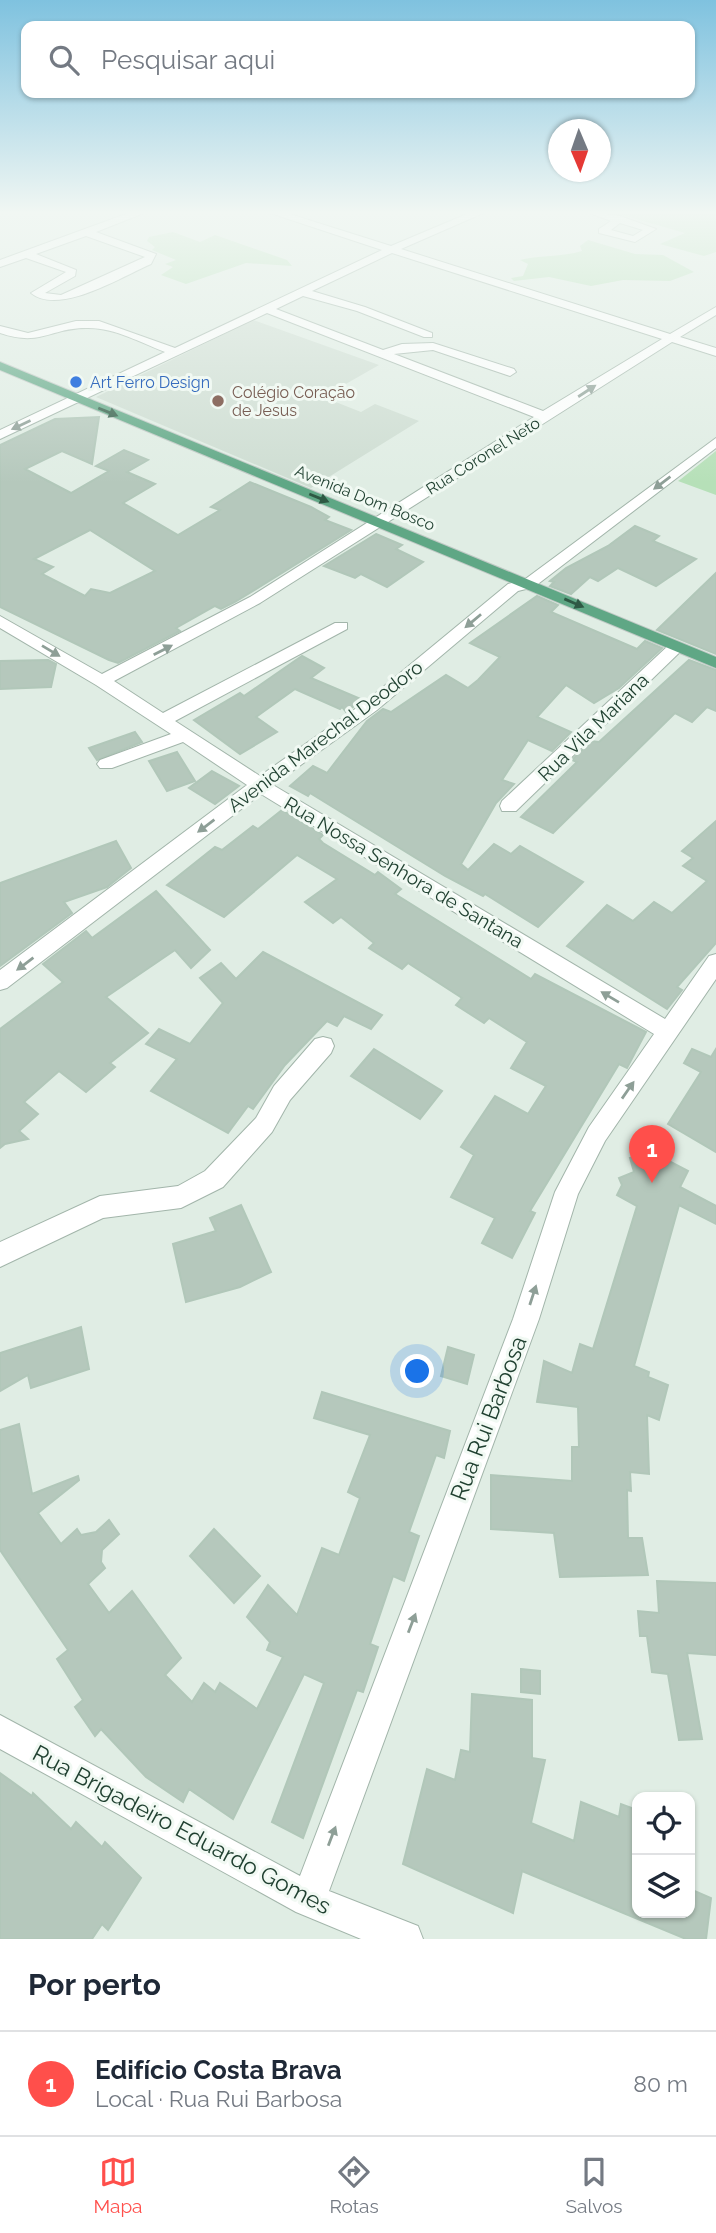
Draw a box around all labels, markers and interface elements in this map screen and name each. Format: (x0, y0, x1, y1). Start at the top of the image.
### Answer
search box (21, 21, 695, 98)
icon: search (45, 41, 83, 79)
text: Pesquisar aqui (101, 45, 275, 75)
north arrow (548, 119, 611, 182)
place label: Art Ferro Design (90, 373, 210, 392)
marker: Art Ferro Design (68, 374, 84, 390)
place label: Colégio Coração de Jesus (232, 383, 355, 420)
one-way arrow (577, 385, 596, 398)
marker: Colégio Coração de Jesus (210, 393, 226, 409)
one-way arrow (98, 406, 119, 417)
street label: Rua Coronel Neto (422, 413, 544, 499)
one-way arrow (11, 419, 31, 431)
street label: Avenida Dom Bosco (292, 461, 438, 535)
one-way arrow (653, 476, 671, 491)
one-way arrow (308, 493, 329, 504)
one-way arrow (564, 598, 585, 609)
one-way arrow (464, 613, 482, 628)
one-way arrow (153, 644, 173, 656)
one-way arrow (42, 645, 61, 657)
street label: Avenida Marechal Deodoro (223, 656, 427, 816)
street label: Rua Vila Mariana (533, 669, 653, 785)
street label: Rua Nossa Senhora de Santana (281, 792, 527, 952)
one-way arrow (197, 819, 215, 833)
one-way arrow (16, 956, 34, 971)
one-way arrow (600, 991, 619, 1003)
one-way arrow (621, 1081, 635, 1099)
pin: 1 (629, 1125, 675, 1183)
one-way arrow (529, 1284, 539, 1305)
street label: Rua Rui Barbosa (444, 1332, 532, 1504)
your location (400, 1354, 434, 1388)
one-way arrow (406, 1613, 417, 1634)
street label: Rua Brigadeiro Eduardo Gomes (28, 1739, 336, 1919)
map controls (632, 1792, 695, 1918)
button: locate (632, 1792, 695, 1855)
one-way arrow (327, 1826, 338, 1847)
button: layers (632, 1855, 695, 1918)
text: Por perto (28, 1967, 161, 2002)
text: Edifício Costa Brava (95, 2055, 342, 2085)
text: 1 (45, 2070, 57, 2097)
text: 80 m (633, 2070, 688, 2097)
text: Local · Rua Rui Barbosa (95, 2085, 342, 2112)
tab: Mapa (93, 2153, 142, 2217)
tab: Rotas (329, 2153, 379, 2217)
tab: Salvos (566, 2153, 623, 2217)

